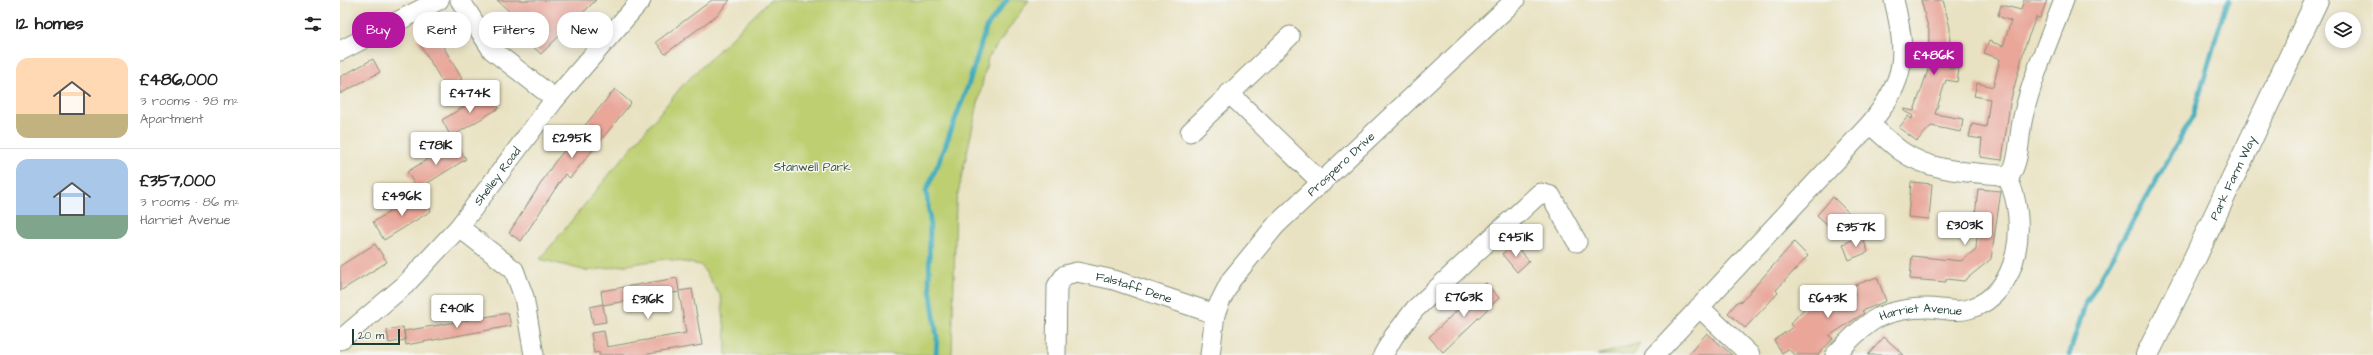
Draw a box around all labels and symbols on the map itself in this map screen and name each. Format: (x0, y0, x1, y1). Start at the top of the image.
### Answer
pin: £486K (1906, 42, 1962, 76)
pin: £474K (442, 80, 498, 114)
pin: £295K (544, 125, 600, 159)
street label: Prospero Drive (1303, 127, 1379, 200)
pin: £781K (408, 132, 464, 166)
street label: Park Farm Way (2206, 132, 2261, 223)
street label: Shelley Road (470, 143, 525, 209)
park label: Stanwell Park (773, 159, 851, 176)
pin: £496K (374, 183, 430, 217)
pin: £303K (1937, 212, 1993, 246)
pin: £357K (1828, 214, 1884, 248)
pin: £451K (1488, 224, 1544, 258)
street label: Falstaff Dene (1094, 268, 1175, 308)
pin: £763K (1436, 284, 1492, 318)
pin: £643K (1800, 285, 1856, 319)
pin: £316K (620, 286, 676, 320)
pin: £401K (429, 295, 485, 329)
street label: Harriet Avenue (1877, 299, 1963, 325)
scale bar (352, 327, 400, 346)

